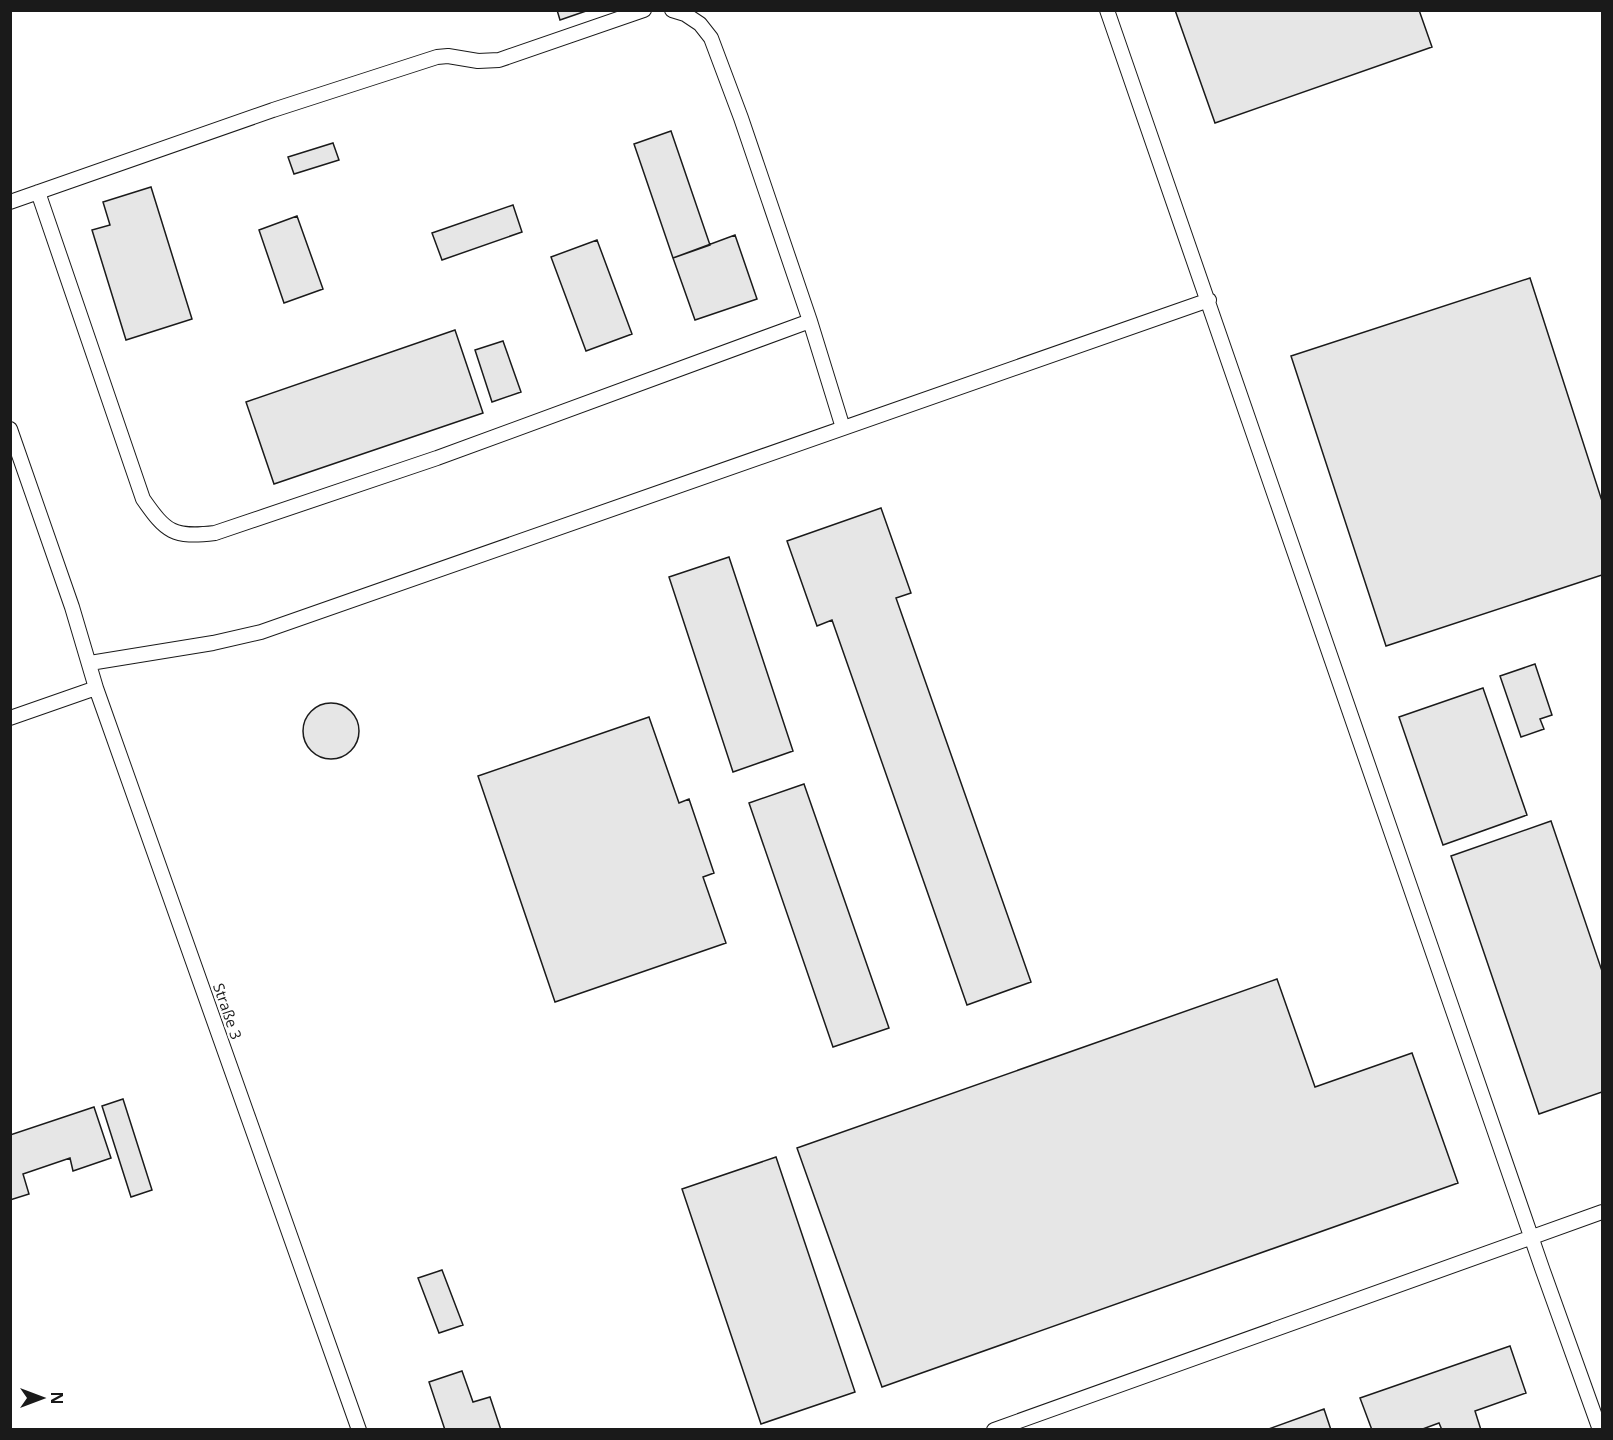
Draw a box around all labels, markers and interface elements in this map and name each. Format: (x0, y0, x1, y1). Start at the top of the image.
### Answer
street label: Straße 3 (209, 980, 247, 1042)
north arrow (12, 1368, 72, 1428)
text: N (46, 1391, 68, 1405)

